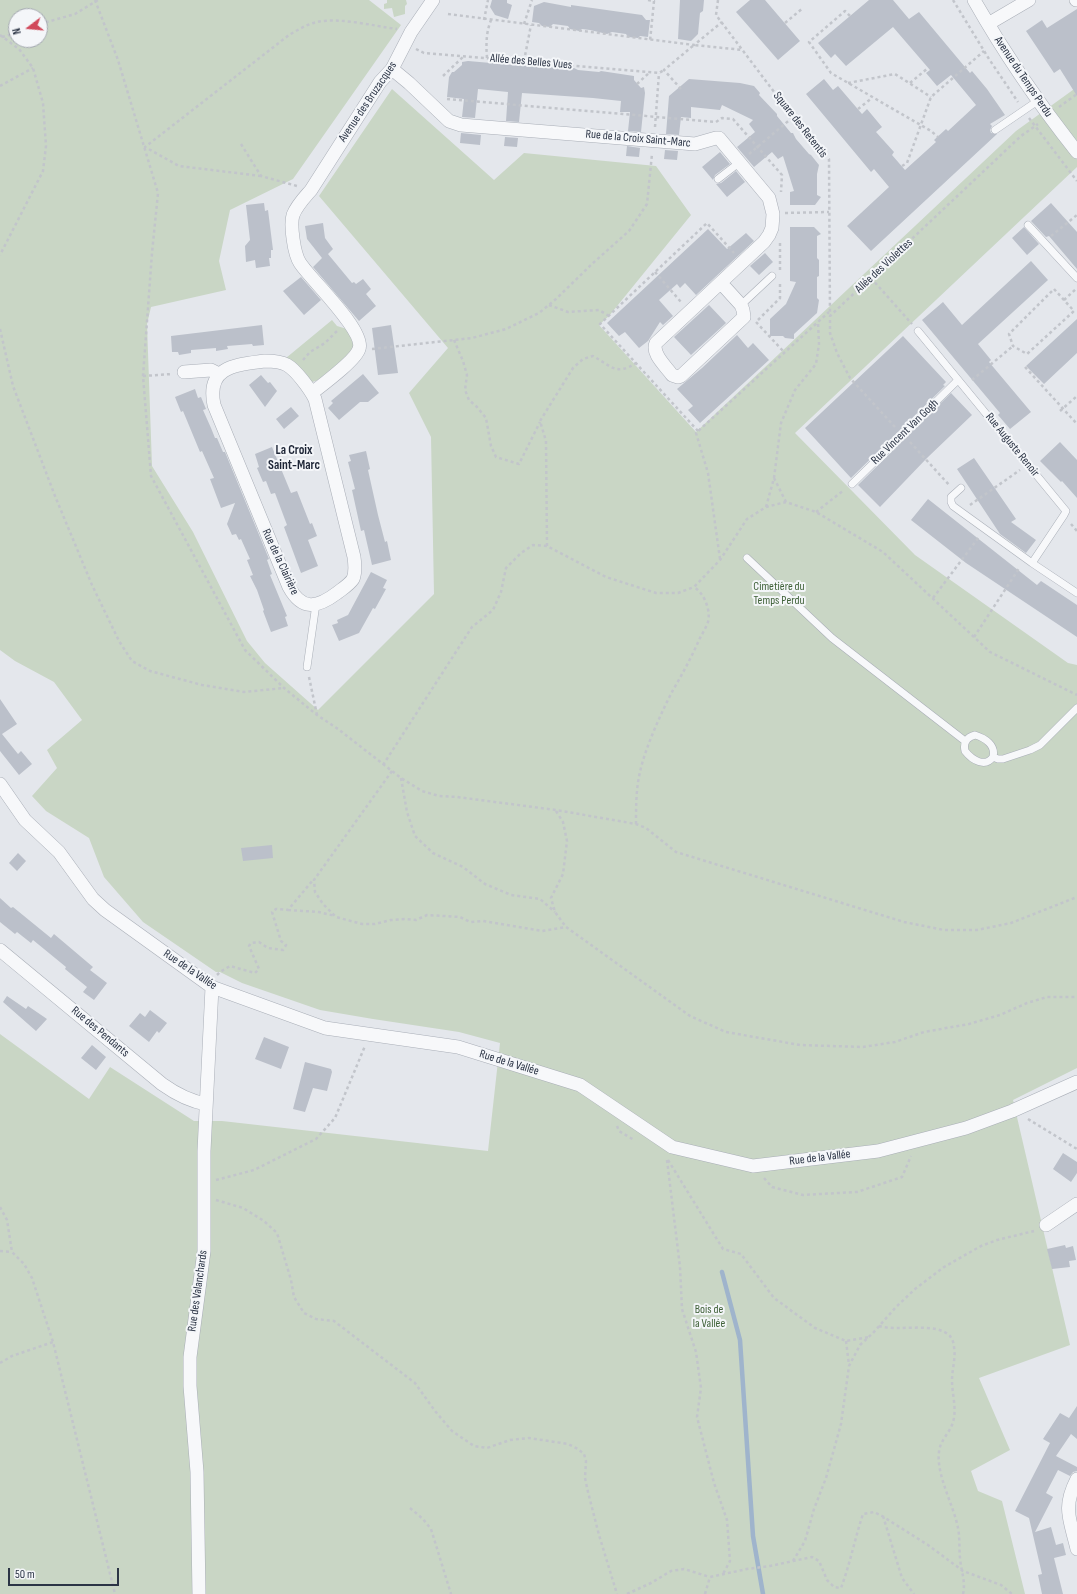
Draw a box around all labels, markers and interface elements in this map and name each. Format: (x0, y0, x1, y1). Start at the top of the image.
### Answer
north arrow (8, 8, 48, 48)
text: N (10, 27, 24, 36)
street label: Avenue du Temps Perdu (991, 34, 1055, 120)
street label: Allée des Belles Vues (489, 51, 573, 73)
street label: Avenue des Bruzacques (336, 59, 400, 145)
street label: Square des Retentis (770, 89, 830, 161)
street label: Rue de la Croix Saint-Marc (585, 127, 691, 151)
street label: Allée des Violettes (852, 236, 916, 296)
street label: Rue Vincent Van Gogh (868, 396, 942, 468)
street label: Rue Auguste Renoir (982, 410, 1042, 480)
district label: La Croix Saint-Marc (268, 443, 320, 474)
street label: Rue de la Clairière (258, 527, 302, 597)
park label: Cimetière du Temps Perdu (753, 580, 805, 608)
street label: Rue de la Vallée (160, 947, 220, 993)
street label: Rue des Pendants (68, 1004, 132, 1060)
street label: Rue de la Vallée (477, 1047, 541, 1079)
street label: Rue de la Vallée (789, 1147, 851, 1169)
street label: Rue des Valanchards (185, 1249, 211, 1333)
park label: Bois de la Vallée (693, 1303, 725, 1331)
scale bar (10, 1560, 121, 1586)
text: 50 m (15, 1567, 35, 1582)

